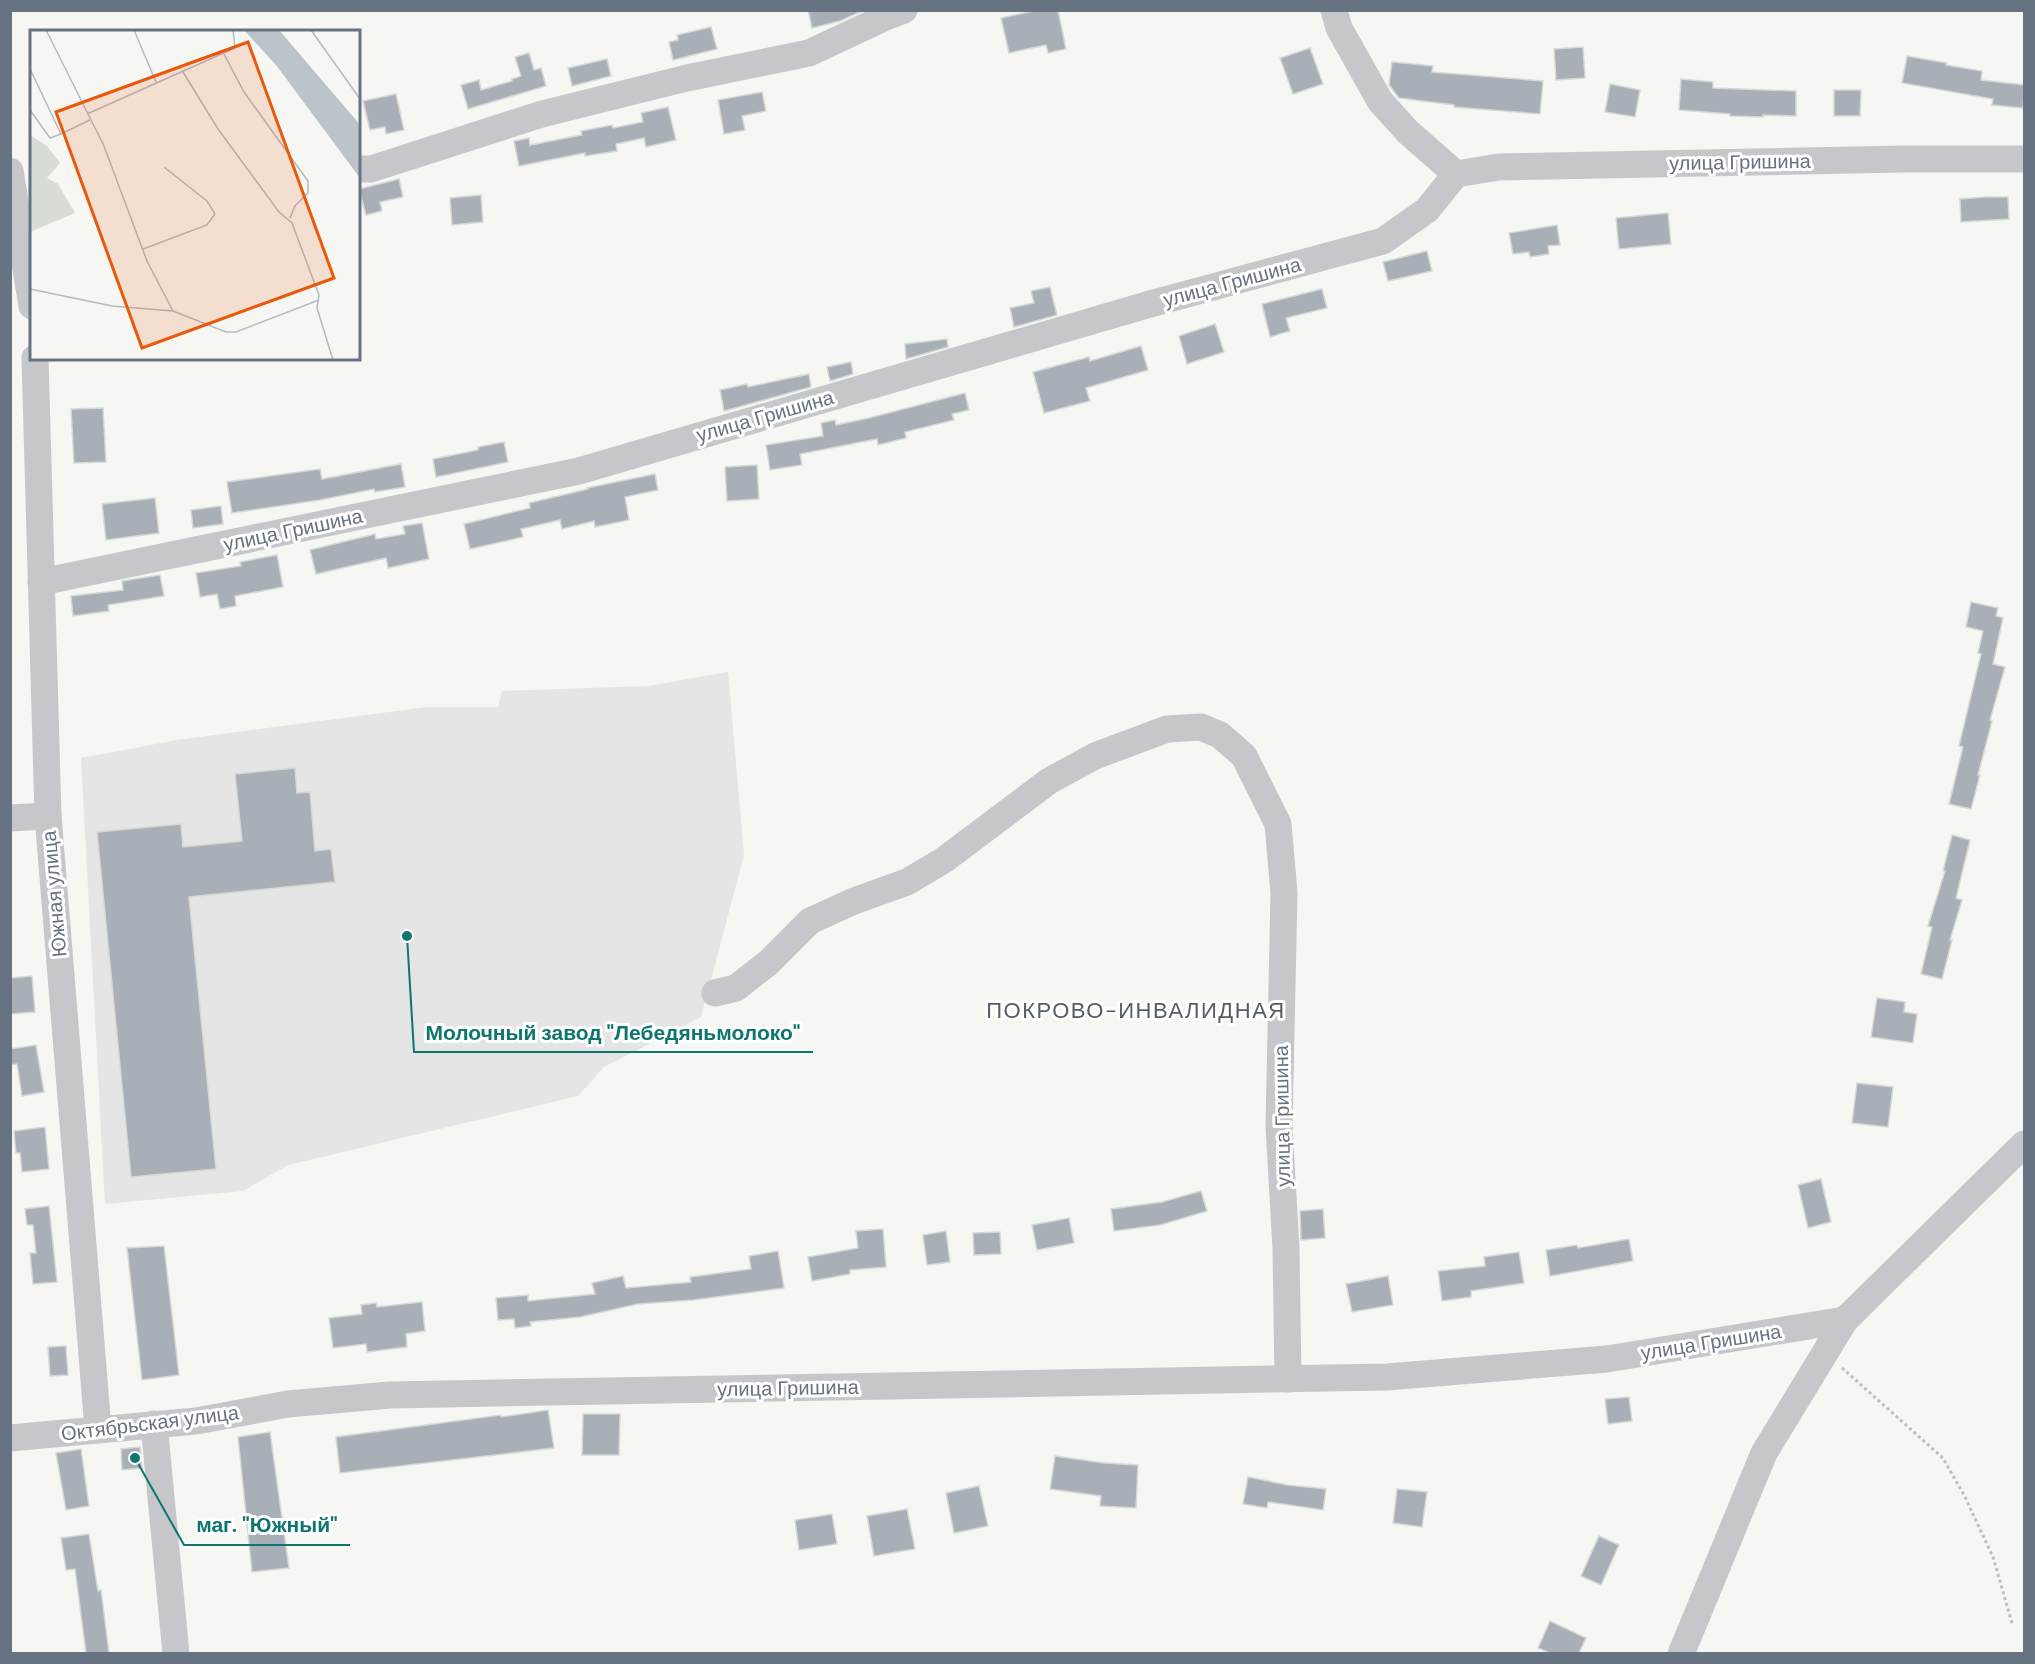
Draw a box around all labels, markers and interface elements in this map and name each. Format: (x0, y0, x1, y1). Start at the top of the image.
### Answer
inset map (30, 30, 360, 360)
street label: улица Гришина (1669, 148, 1812, 176)
street label: улица Гришина (1160, 251, 1305, 313)
street label: улица Гришина (693, 384, 838, 448)
street label: улица Гришина (221, 502, 366, 557)
street label: Южная улица (35, 829, 72, 958)
district label: ПОКРОВО-ИНВАЛИДНАЯ (986, 996, 1286, 1025)
callout: Молочный завод "Лебедяньмолоко" (414, 1013, 813, 1052)
text: Молочный завод "Лебедяньмолоко" (425, 1019, 801, 1047)
street label: улица Гришина (1268, 1044, 1296, 1187)
street label: улица Гришина (1639, 1318, 1784, 1366)
street label: улица Гришина (717, 1374, 860, 1402)
street label: Октябрьская улица (60, 1399, 241, 1447)
callout: маг. "Южный" (184, 1506, 350, 1545)
text: маг. "Южный" (196, 1511, 338, 1539)

